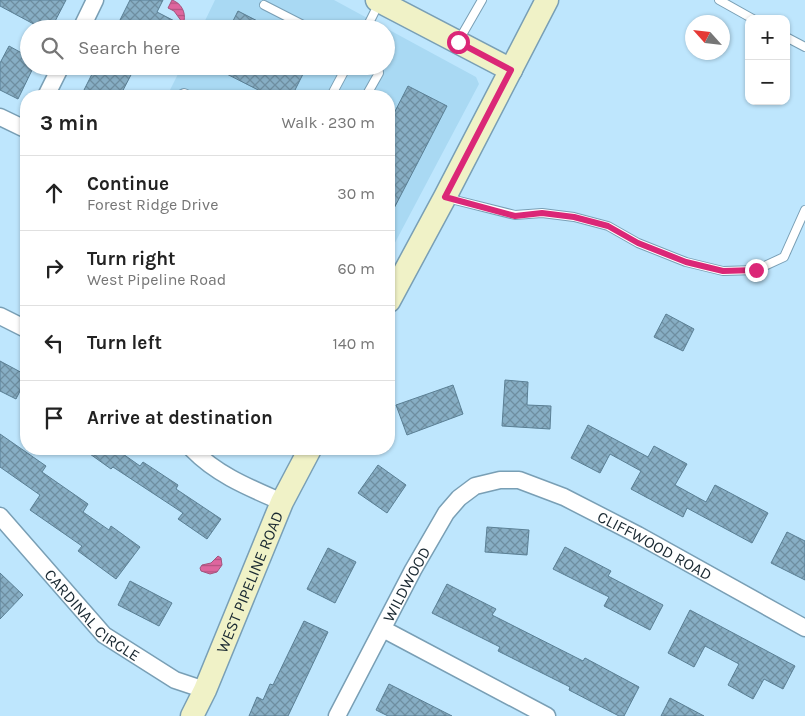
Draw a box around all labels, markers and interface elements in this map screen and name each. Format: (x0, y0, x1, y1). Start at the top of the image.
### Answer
north arrow (685, 15, 730, 60)
map controls (745, 15, 790, 105)
button: + (745, 15, 790, 60)
search box (20, 20, 395, 75)
route start (447, 31, 470, 54)
icon: search (38, 34, 66, 62)
text: Search here (78, 37, 180, 59)
button: − (745, 60, 790, 105)
text: 3 min (40, 111, 98, 135)
text: Walk · 230 m (281, 113, 375, 132)
text: Continue (87, 173, 169, 195)
icon: ahead (40, 179, 68, 207)
text: 30 m (337, 184, 375, 203)
text: Forest Ridge Drive (87, 195, 218, 214)
text: Turn right (87, 248, 176, 270)
icon: right (40, 254, 68, 282)
text: 60 m (338, 259, 375, 278)
route end (745, 259, 768, 282)
text: West Pipeline Road (87, 270, 226, 289)
icon: left (40, 329, 68, 357)
text: Turn left (87, 332, 162, 354)
text: 140 m (333, 334, 375, 353)
icon: arrive (40, 404, 68, 432)
text: Arrive at destination (87, 407, 273, 429)
street label: CLIFFWOOD ROAD (594, 506, 716, 584)
street label: WEST PIPELINE ROAD (212, 508, 287, 656)
street label: WILDWOOD (378, 543, 434, 625)
street label: CARDINAL CIRCLE (41, 565, 144, 665)

